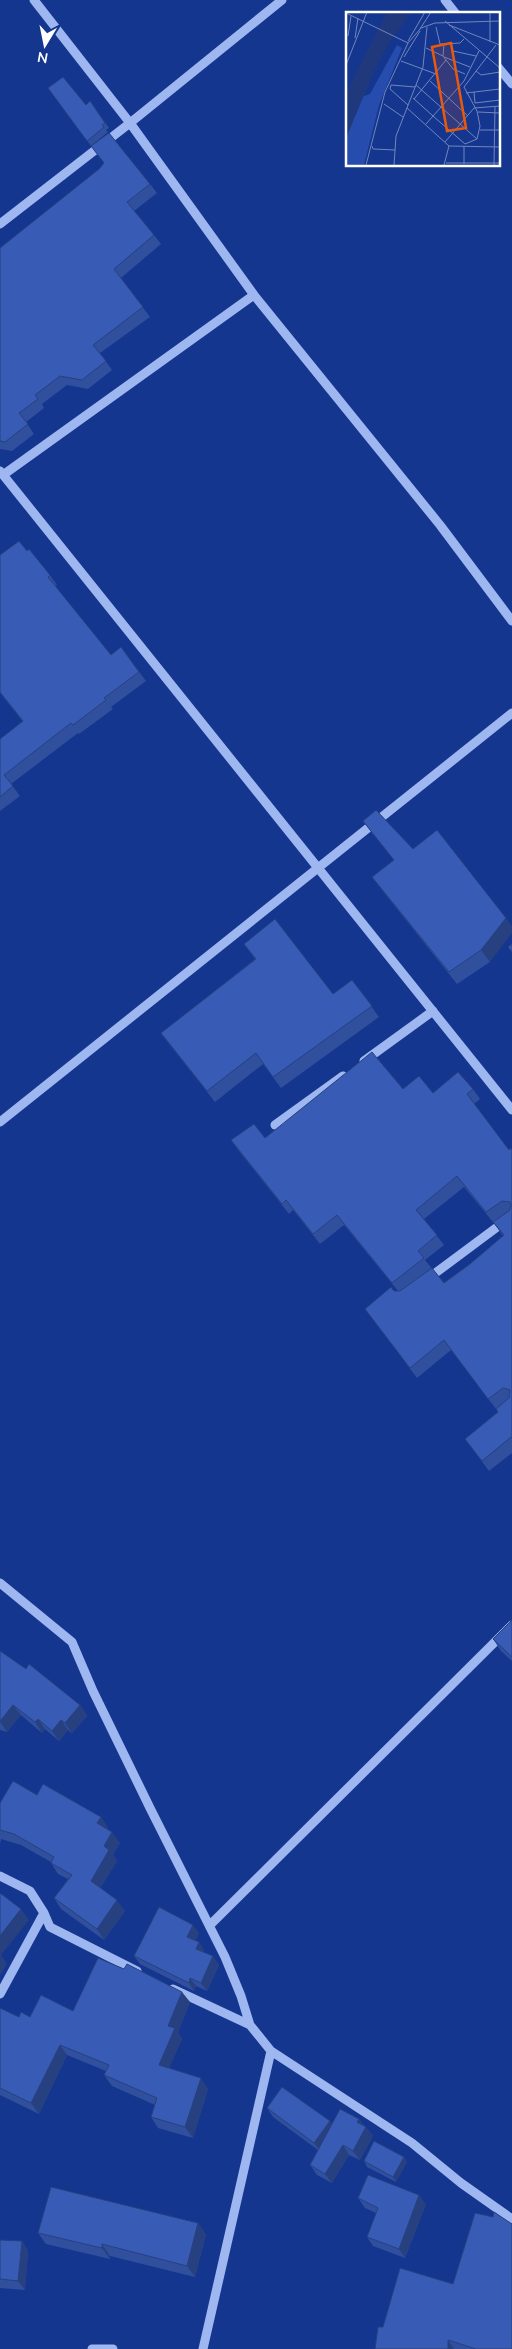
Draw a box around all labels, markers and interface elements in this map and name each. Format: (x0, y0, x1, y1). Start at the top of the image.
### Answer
inset map (346, 12, 500, 166)
north arrow (20, 20, 70, 70)
text: N (36, 48, 50, 68)

